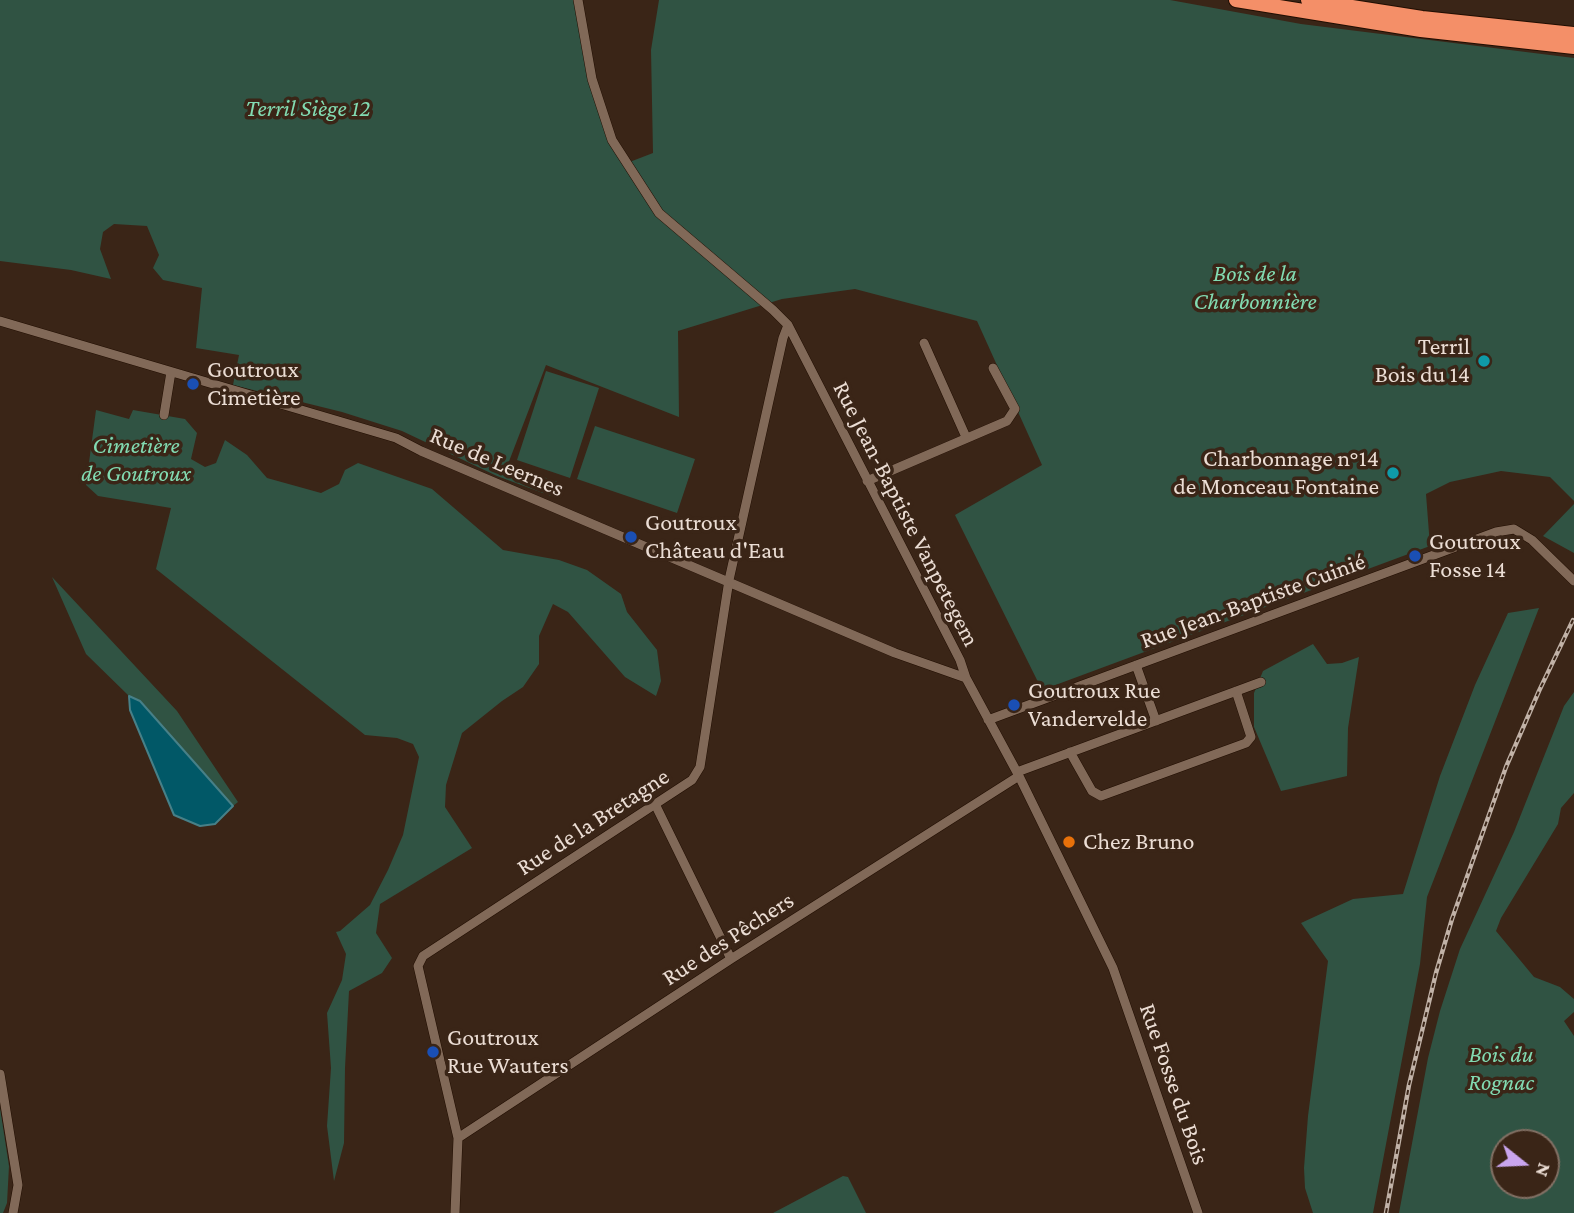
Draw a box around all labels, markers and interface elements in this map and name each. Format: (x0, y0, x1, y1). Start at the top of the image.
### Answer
park label: Terril Siège 12 (245, 95, 371, 123)
park label: Bois de la Charbonnière (1193, 260, 1317, 316)
place label: Terril Bois du 14 (1375, 333, 1470, 389)
marker: Terril Bois du 14 (1476, 353, 1492, 369)
place label: Goutroux Cimetière (207, 356, 301, 412)
marker: Goutroux Cimetière (185, 376, 201, 392)
street label: Rue Jean-Baptiste Vanpetegem (826, 377, 986, 651)
street label: Rue de Leernes (426, 421, 568, 503)
park label: Cimetière de Goutroux (81, 432, 191, 488)
place label: Charbonnage n°14 de Monceau Fontaine (1173, 445, 1379, 501)
marker: Charbonnage n°14 de Monceau Fontaine (1385, 465, 1401, 481)
place label: Goutroux Château d'Eau (645, 509, 785, 565)
place label: Goutroux Fosse 14 (1429, 528, 1521, 584)
marker: Goutroux Château d'Eau (623, 529, 639, 545)
street label: Rue Jean-Baptiste Cuinié (1137, 547, 1369, 655)
marker: Goutroux Fosse 14 (1407, 548, 1423, 564)
place label: Goutroux Rue Vandervelde (1028, 677, 1160, 733)
marker: Goutroux Rue Vandervelde (1006, 697, 1022, 713)
street label: Rue de la Bretagne (511, 762, 675, 882)
place label: Chez Bruno (1083, 828, 1194, 856)
marker: Chez Bruno (1061, 834, 1077, 850)
street label: Rue des Pêchers (657, 886, 799, 992)
street label: Rue Fosse du Bois (1133, 1000, 1215, 1168)
place label: Goutroux Rue Wauters (447, 1024, 569, 1080)
park label: Bois du Rognac (1468, 1041, 1534, 1097)
marker: Goutroux Rue Wauters (425, 1044, 441, 1060)
north arrow (1490, 1129, 1560, 1199)
text: N (1532, 1161, 1556, 1179)

